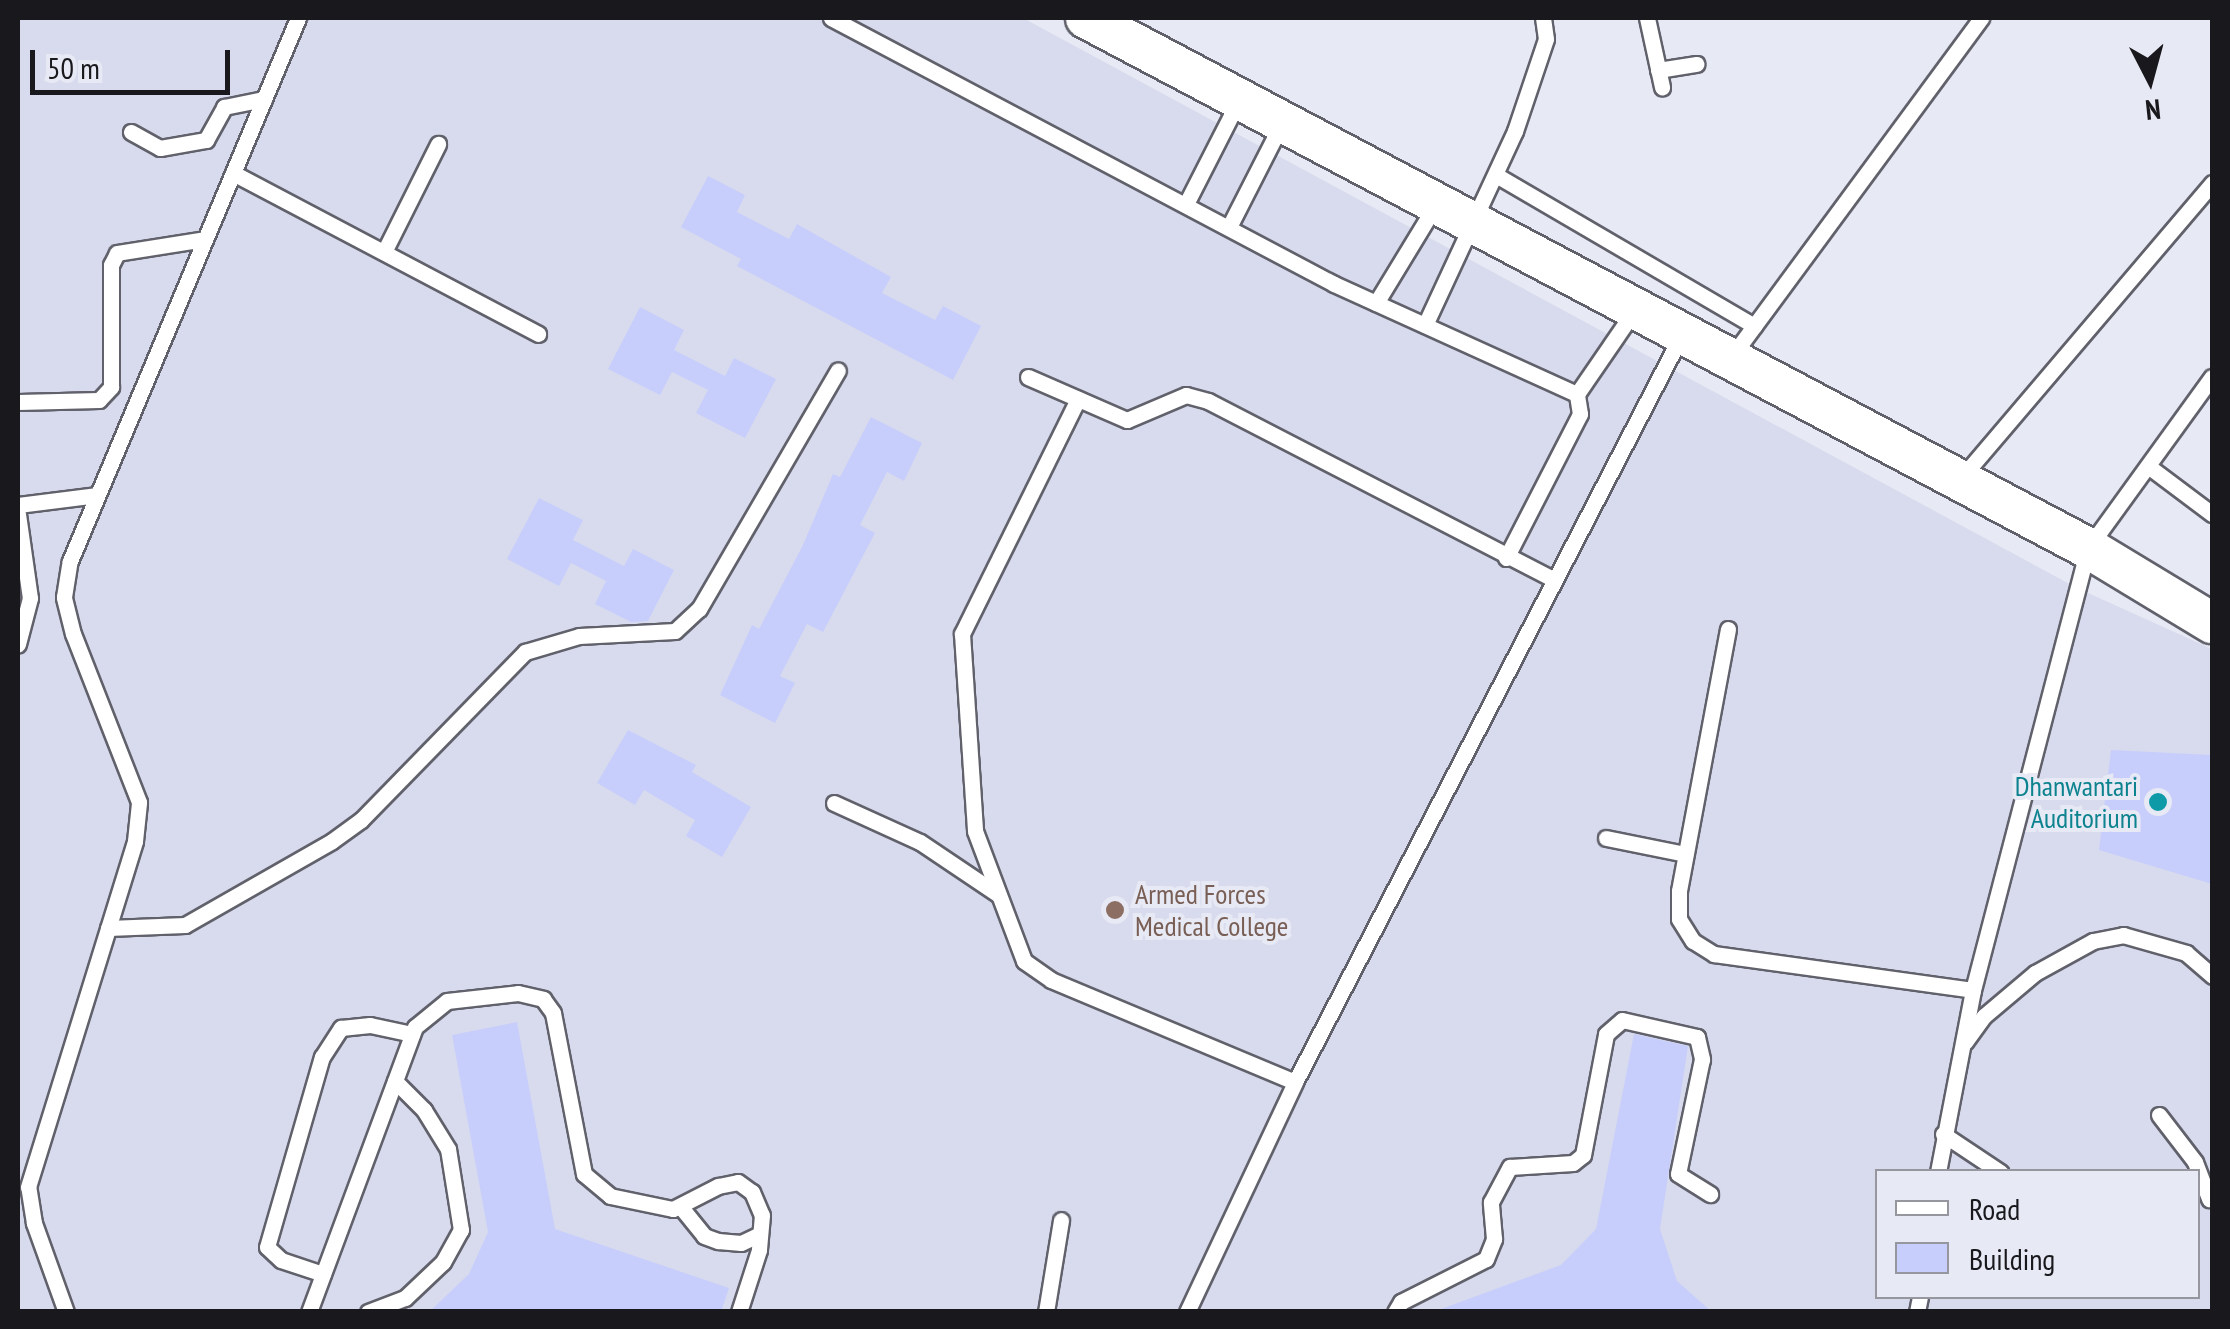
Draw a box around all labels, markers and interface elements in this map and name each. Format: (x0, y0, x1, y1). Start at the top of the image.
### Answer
scale bar (35, 30, 235, 92)
north arrow (2100, 30, 2200, 130)
text: 50 m (47, 48, 100, 87)
text: N (2144, 91, 2163, 130)
place label: Dhanwantari Auditorium (2015, 769, 2138, 835)
marker: Dhanwantari Auditorium (2147, 791, 2169, 813)
place label: Armed Forces Medical College (1135, 877, 1288, 943)
marker: Armed Forces Medical College (1104, 899, 1126, 921)
legend (1875, 1169, 2200, 1299)
text: Road (1969, 1189, 2020, 1228)
text: Building (1969, 1239, 2055, 1278)

